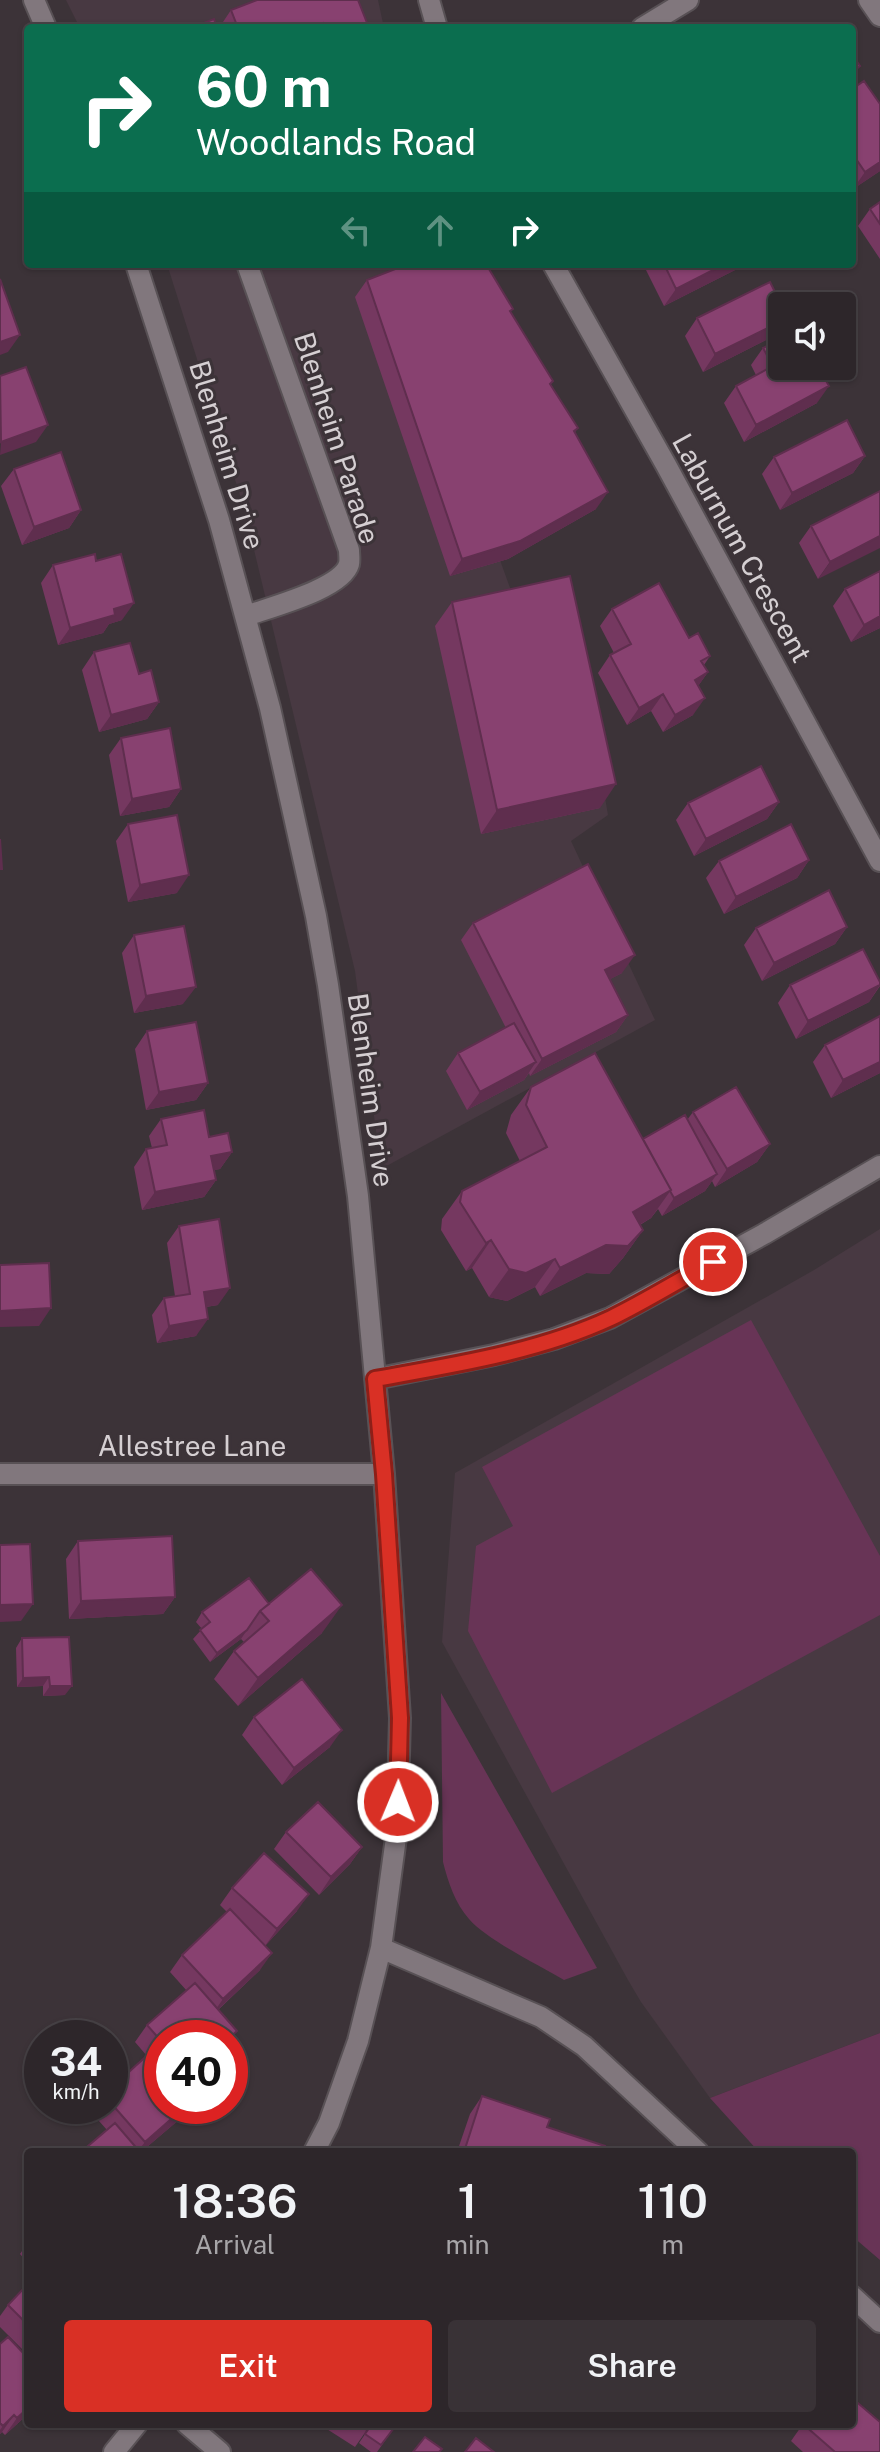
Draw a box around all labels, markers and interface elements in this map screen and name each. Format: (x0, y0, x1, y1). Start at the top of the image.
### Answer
text: 60 m (196, 54, 332, 120)
icon: right (64, 56, 168, 160)
text: Woodlands Road (196, 121, 476, 163)
icon: left (334, 208, 378, 252)
icon: ahead (418, 208, 462, 252)
icon: right (502, 208, 546, 252)
map controls (768, 292, 856, 380)
button: sound (768, 292, 856, 380)
street label: Blenheim Parade (288, 328, 387, 548)
street label: Blenheim Drive (183, 356, 272, 553)
street label: Laburnum Crescent (666, 428, 819, 668)
street label: Blenheim Drive (342, 991, 401, 1189)
pin (679, 1228, 747, 1296)
icon: arrive (691, 1240, 735, 1284)
street label: Allestree Lane (98, 1429, 286, 1462)
position arrow (356, 1760, 440, 1844)
speed limit sign: 40 (144, 2020, 248, 2124)
text: 34 (50, 2038, 102, 2085)
text: km/h (52, 2080, 100, 2104)
text: 18:36 (172, 2172, 298, 2229)
text: 1 (458, 2172, 478, 2229)
text: 110 (638, 2172, 708, 2229)
text: Arrival (195, 2229, 275, 2260)
text: min (446, 2229, 490, 2260)
text: m (662, 2229, 684, 2260)
button: Exit (64, 2320, 432, 2412)
button: Share (448, 2320, 816, 2412)

